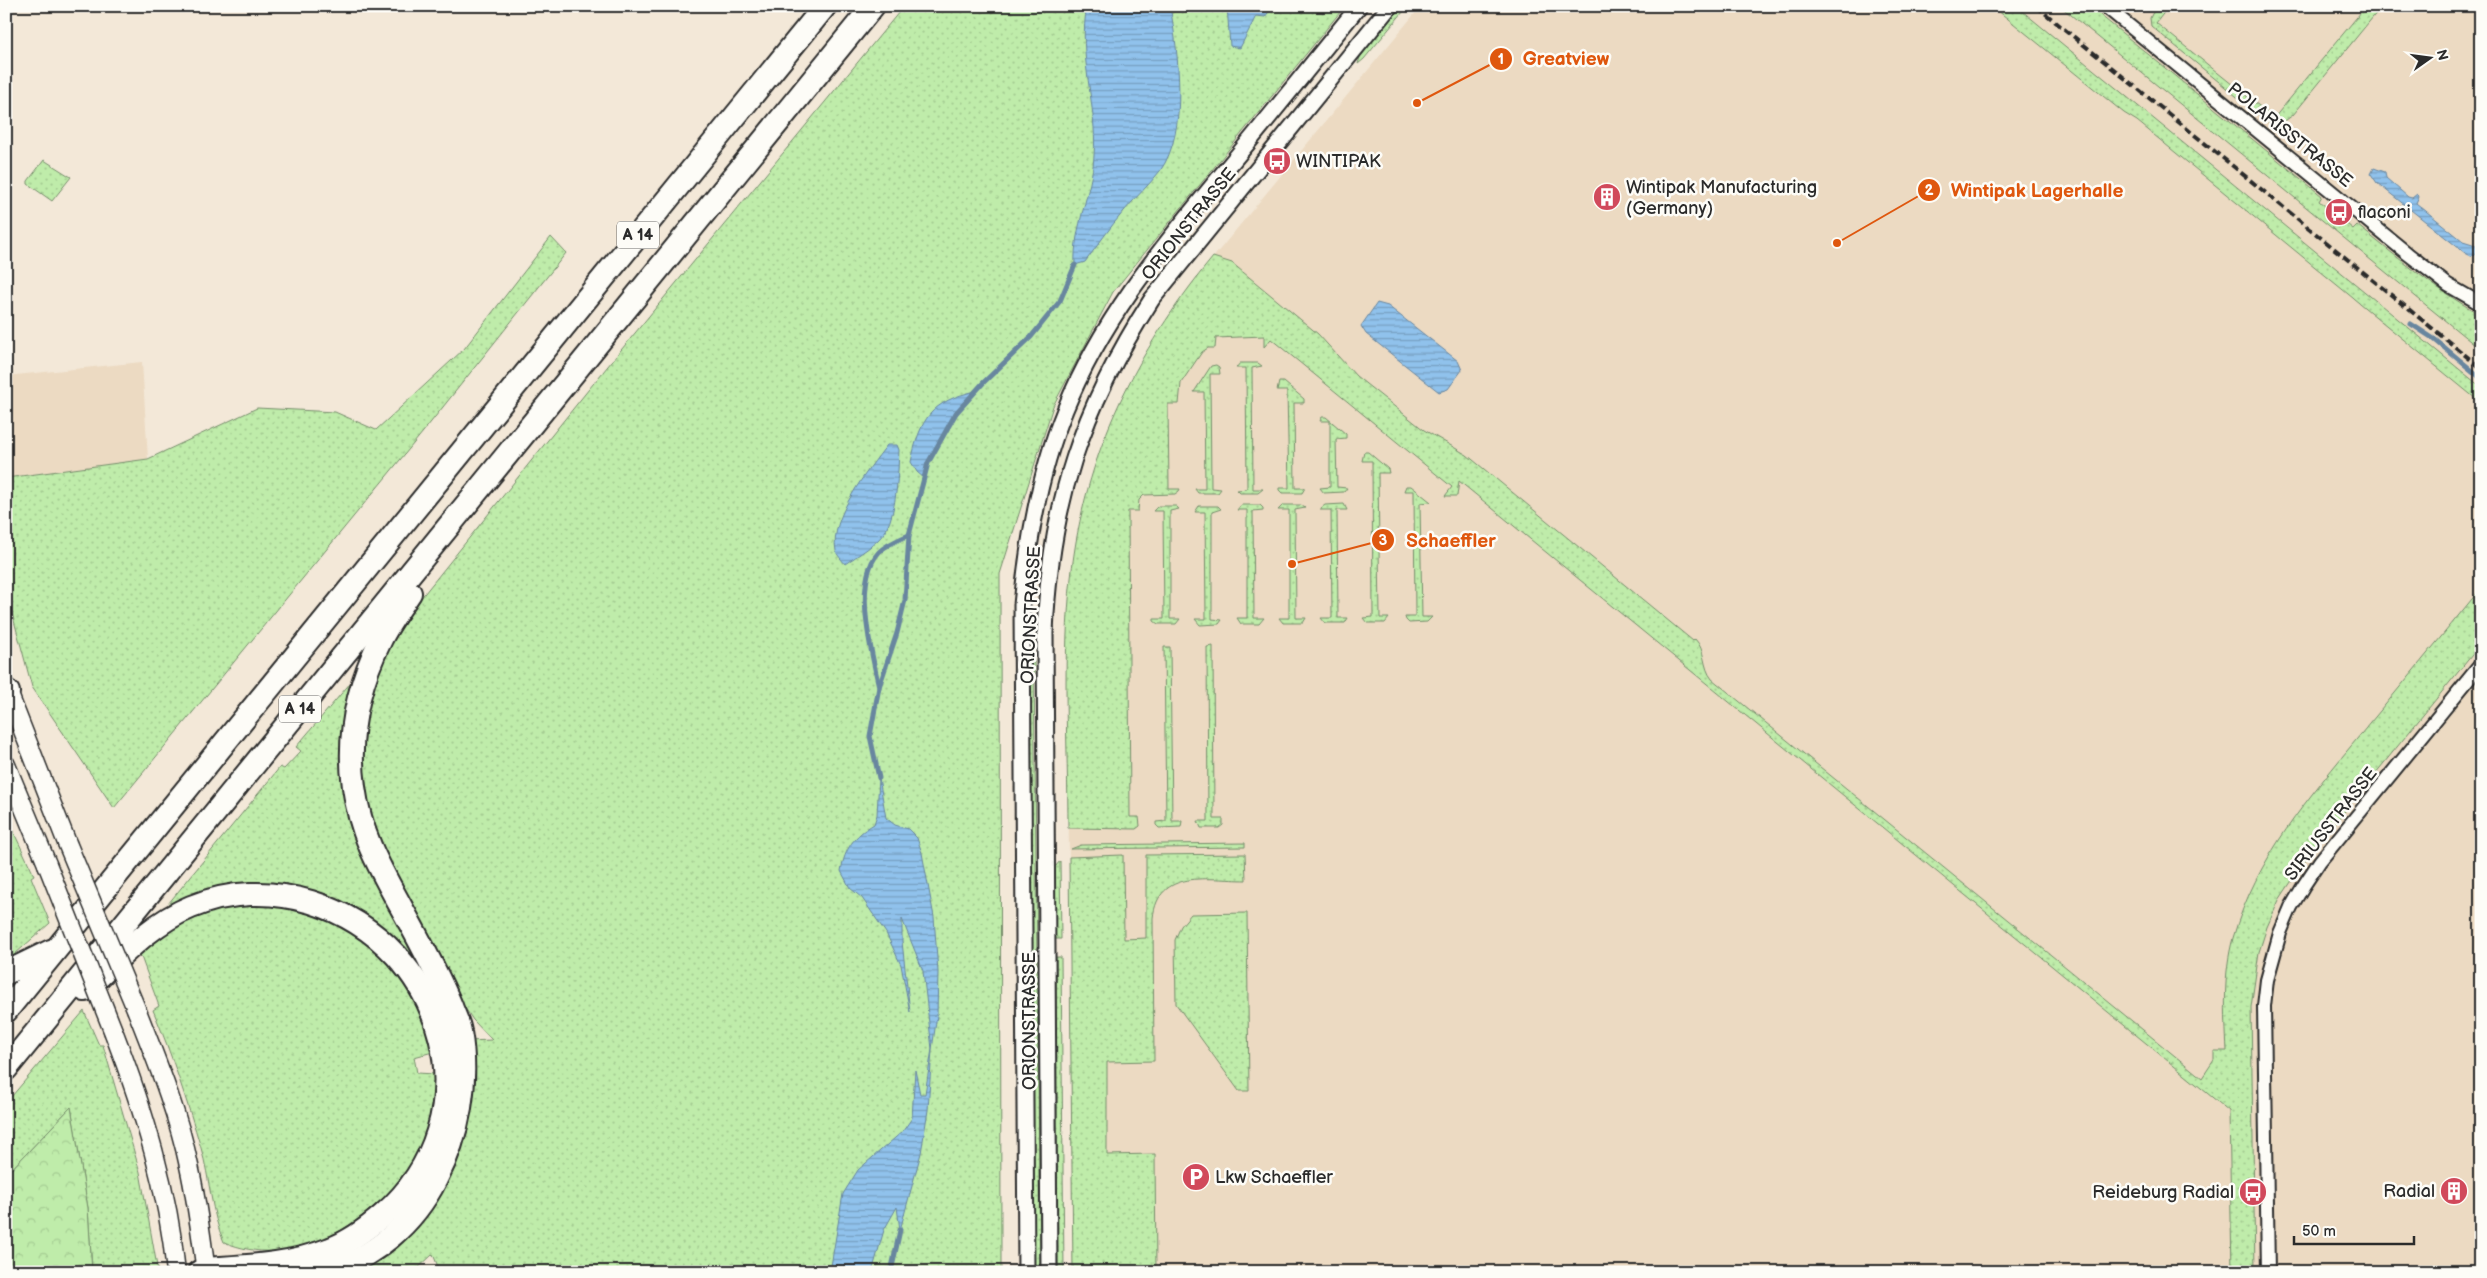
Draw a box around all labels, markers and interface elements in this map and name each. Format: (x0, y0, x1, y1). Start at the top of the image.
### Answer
north arrow (2404, 32, 2454, 82)
callout: Greatview (1488, 42, 1620, 76)
text: Greatview (1523, 48, 1610, 71)
text: N (2433, 48, 2452, 62)
text: 1 (1498, 50, 1504, 69)
street label: POLARISSTRASSE (2223, 78, 2357, 192)
bus stop icon: WINTIPAK (1262, 146, 1292, 176)
place label: WINTIPAK (1296, 151, 1381, 172)
street label: ORIONSTRASSE (1137, 164, 1241, 284)
callout: Wintipak Lagerhalle (1916, 173, 2134, 207)
place label: Wintipak Manufacturing (Germany) (1626, 177, 1817, 219)
text: Wintipak Lagerhalle (1951, 180, 2123, 203)
text: 2 (1925, 181, 1934, 200)
building icon: Wintipak Manufacturing (Germany) (1592, 182, 1622, 212)
bus stop icon: flaconi (2324, 197, 2354, 227)
place label: flaconi (2358, 202, 2411, 223)
road number: A 14 (617, 222, 659, 248)
callout: Schaeffler (1371, 523, 1505, 557)
text: Schaeffler (1406, 530, 1496, 553)
text: 3 (1379, 531, 1388, 550)
street label: ORIONSTRASSE (1017, 545, 1045, 685)
road number: A 14 (279, 696, 321, 722)
street label: SIRIUSSTRASSE (2280, 763, 2382, 885)
street label: ORIONSTRASSE (1019, 952, 1040, 1090)
parking icon: Lkw Schaeffler (1181, 1162, 1211, 1192)
place label: Lkw Schaeffler (1215, 1167, 1333, 1188)
building icon: Radial (2439, 1176, 2469, 1206)
bus stop icon: Reideburg Radial (2238, 1177, 2268, 1207)
place label: Radial (2383, 1181, 2435, 1202)
place label: Reideburg Radial (2092, 1182, 2234, 1203)
scale bar (2294, 1213, 2414, 1245)
text: 50 m (2302, 1222, 2336, 1241)

